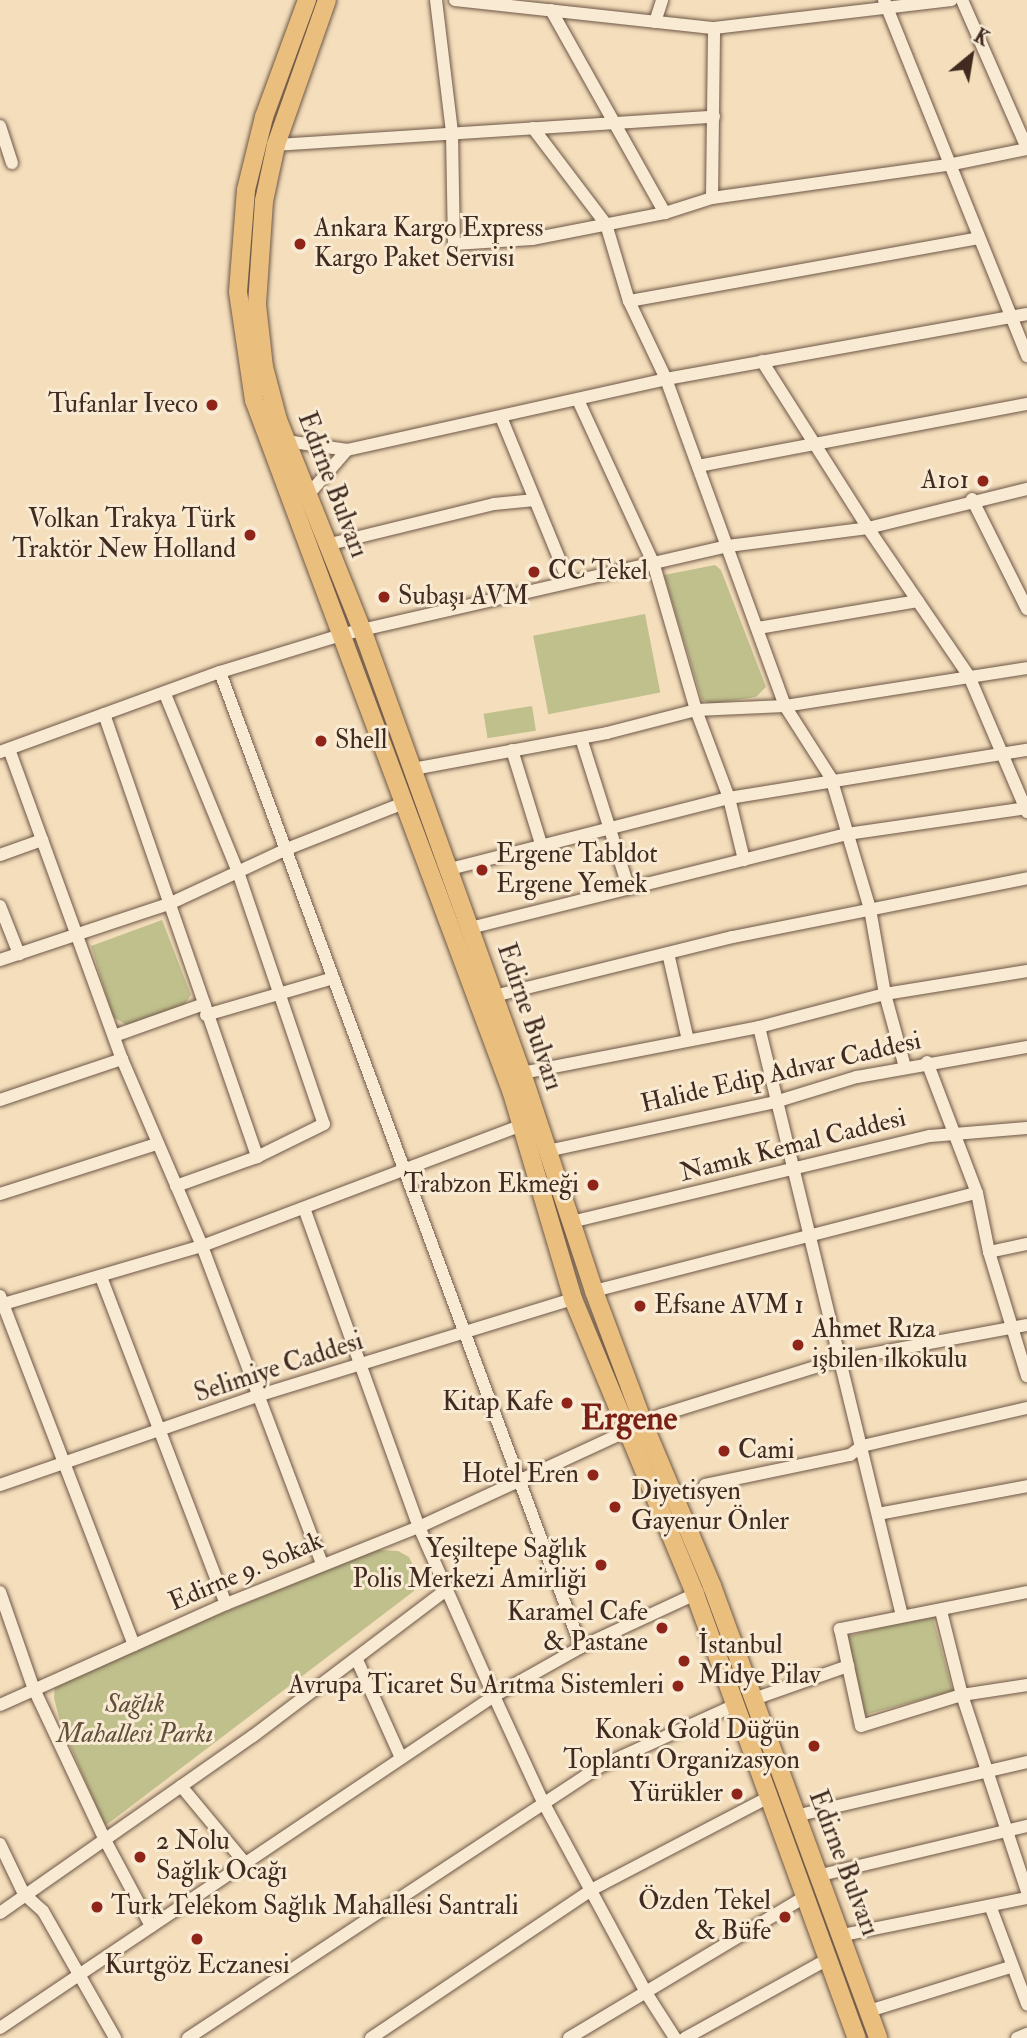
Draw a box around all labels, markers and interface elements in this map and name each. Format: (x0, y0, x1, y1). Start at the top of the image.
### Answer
north arrow (936, 21, 1006, 91)
text: K (970, 24, 993, 52)
place label: Ankara Kargo Express Kargo Paket Servisi (314, 213, 544, 274)
marker: Ankara Kargo Express Kargo Paket Servisi (292, 236, 308, 252)
place label: Tufanlar Iveco (48, 389, 198, 421)
marker: Tufanlar Iveco (204, 397, 220, 413)
street label: Edirne Bulvarı (290, 408, 374, 562)
place label: A101 (921, 465, 969, 497)
marker: A101 (975, 473, 991, 489)
place label: Volkan Trakya Türk Traktör New Holland (12, 504, 236, 566)
marker: Volkan Trakya Türk Traktör New Holland (242, 527, 258, 543)
place label: CC Tekel (548, 556, 648, 588)
marker: CC Tekel (526, 564, 542, 580)
place label: Subaşı AVM (398, 581, 529, 613)
marker: Subaşı AVM (376, 589, 392, 605)
place label: Shell (335, 725, 387, 757)
marker: Shell (313, 733, 329, 749)
place label: Ergene Tabldot Ergene Yemek (496, 839, 658, 900)
marker: Ergene Tabldot Ergene Yemek (474, 862, 490, 878)
street label: Edirne Bulvarı (489, 939, 569, 1095)
street label: Halide Edip Adıvar Caddesi (638, 1026, 924, 1120)
street label: Namık Kemal Caddesi (677, 1103, 909, 1189)
place label: Trabzon Ekmeği (404, 1169, 579, 1201)
marker: Trabzon Ekmeği (585, 1177, 601, 1193)
place label: Efsane AVM 1 (654, 1290, 804, 1322)
marker: Efsane AVM 1 (632, 1298, 648, 1314)
place label: Ahmet Rıza işbilen ilkokulu (812, 1314, 967, 1376)
street label: Selimiye Caddesi (191, 1326, 367, 1410)
marker: Ahmet Rıza işbilen ilkokulu (790, 1337, 806, 1353)
place label: Kitap Kafe (442, 1387, 553, 1419)
marker: Kitap Kafe (559, 1395, 575, 1411)
district label: Ergene (581, 1399, 677, 1439)
place label: Cami (738, 1435, 795, 1467)
marker: Cami (716, 1443, 732, 1459)
place label: Hotel Eren (461, 1459, 579, 1491)
marker: Hotel Eren (585, 1467, 601, 1483)
place label: Diyetisyen Gayenur Önler (631, 1476, 789, 1538)
marker: Diyetisyen Gayenur Önler (605, 1497, 625, 1517)
street label: Edirne 9. Sokak (164, 1526, 328, 1618)
place label: Yeşiltepe Sağlık Polis Merkezi Amirliği (353, 1534, 587, 1596)
marker: Yeşiltepe Sağlık Polis Merkezi Amirliği (593, 1557, 609, 1573)
place label: Karamel Cafe & Pastane (507, 1597, 648, 1658)
marker: Karamel Cafe & Pastane (654, 1620, 670, 1636)
place label: İstanbul Midye Pilav (698, 1630, 821, 1692)
marker: İstanbul Midye Pilav (676, 1653, 692, 1669)
place label: Avrupa Ticaret Su Arıtma Sistemleri (288, 1670, 664, 1702)
marker: Avrupa Ticaret Su Arıtma Sistemleri (670, 1678, 686, 1694)
park label: Sağlık Mahallesi Parkı (57, 1689, 213, 1750)
place label: Konak Gold Düğün Toplantı Organizasyon (563, 1715, 800, 1776)
marker: Konak Gold Düğün Toplantı Organizasyon (806, 1738, 822, 1754)
place label: Yürükler (629, 1778, 723, 1810)
marker: Yürükler (729, 1786, 745, 1802)
street label: Edirne Bulvarı (801, 1786, 885, 1940)
place label: 2 Nolu Sağlık Ocağı (156, 1826, 288, 1888)
marker: 2 Nolu Sağlık Ocağı (130, 1847, 150, 1867)
place label: Özden Tekel & Büfe (638, 1886, 771, 1948)
place label: Turk Telekom Sağlık Mahallesi Santrali (111, 1891, 519, 1923)
marker: Turk Telekom Sağlık Mahallesi Santrali (89, 1899, 105, 1915)
marker: Özden Tekel & Büfe (777, 1909, 793, 1925)
marker: Kurtgöz Eczanesi (189, 1931, 205, 1947)
place label: Kurtgöz Eczanesi (104, 1950, 290, 1982)

